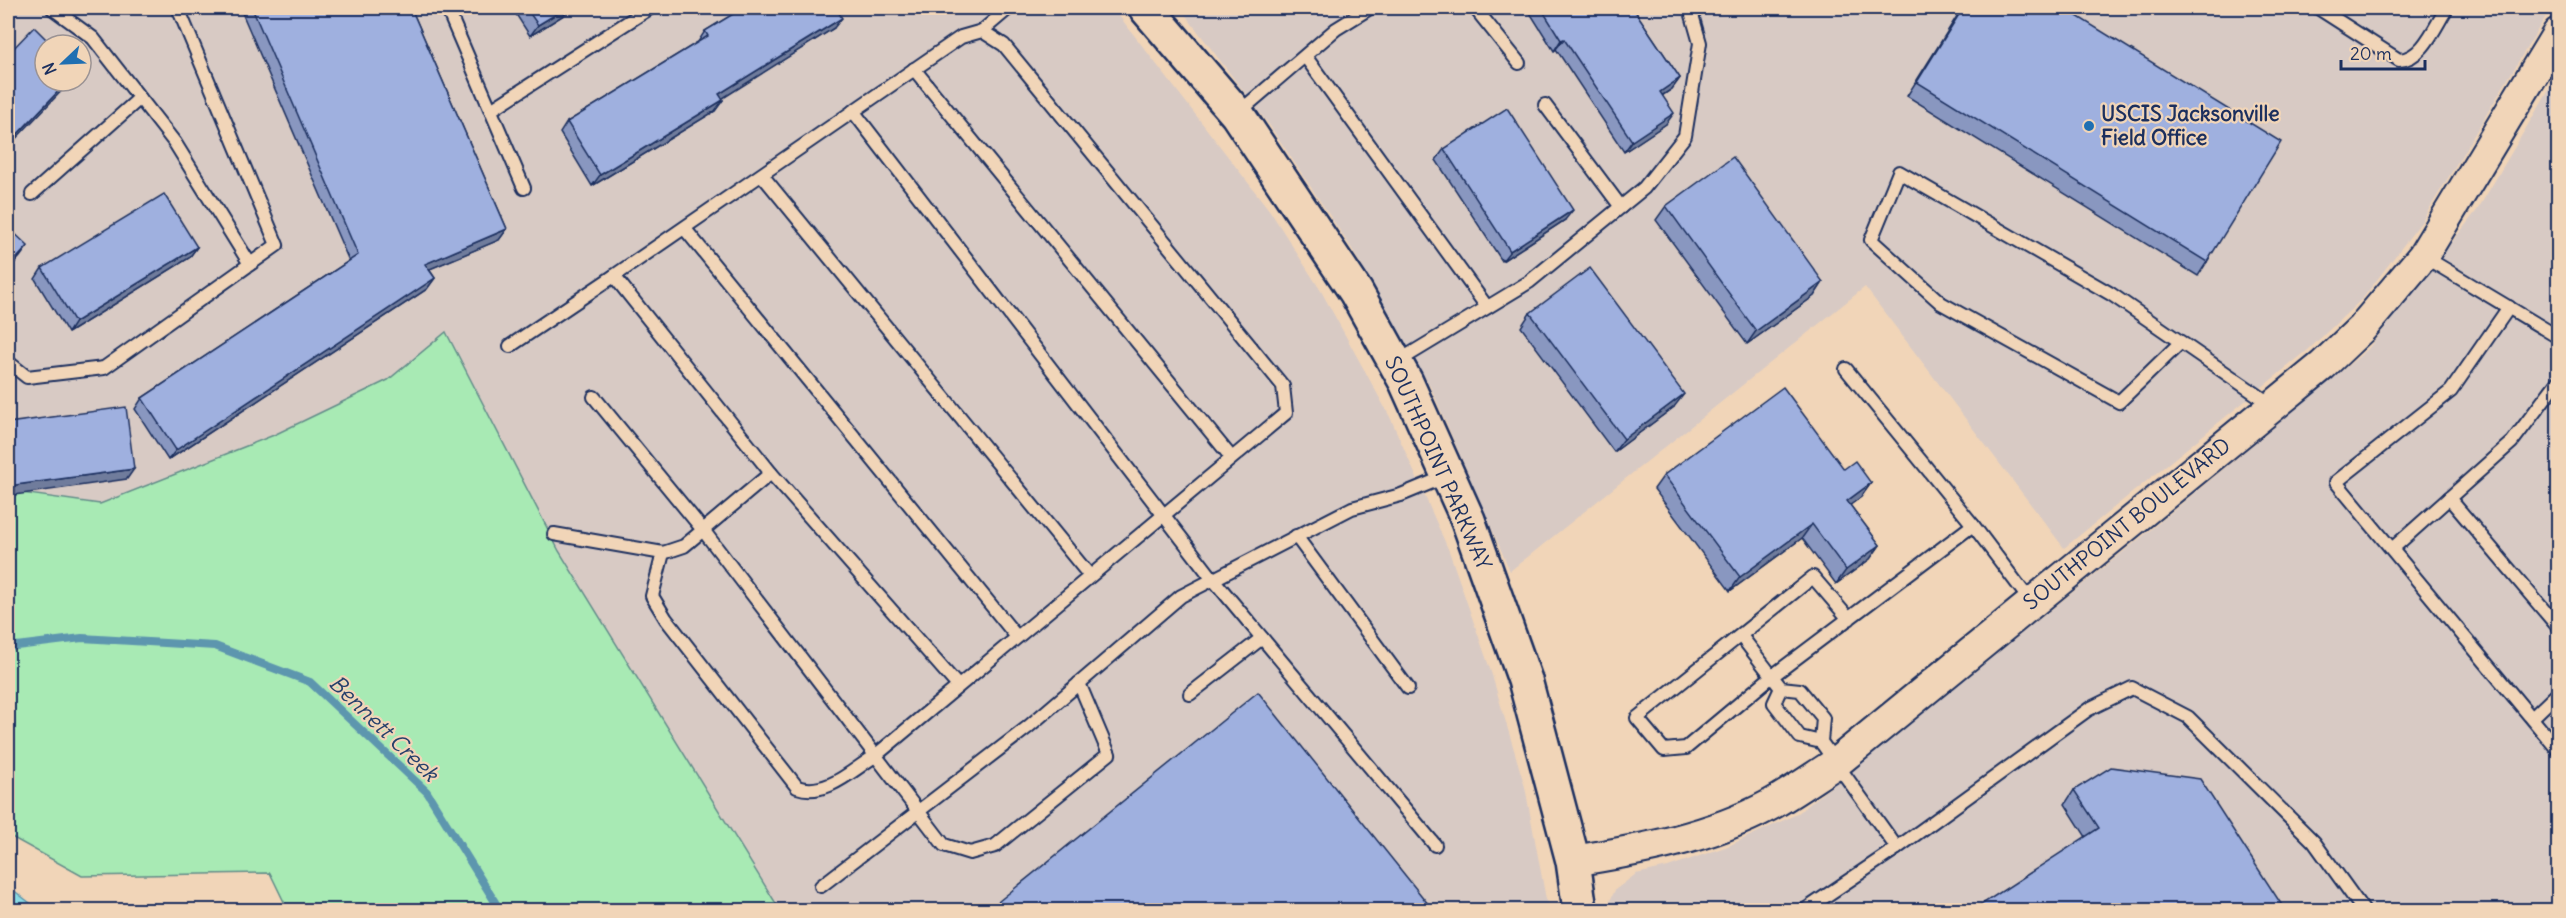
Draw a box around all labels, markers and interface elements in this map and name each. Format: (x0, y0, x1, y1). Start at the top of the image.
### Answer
north arrow (33, 33, 93, 93)
scale bar (2341, 33, 2425, 71)
text: 20 m (2350, 42, 2392, 65)
text: N (38, 60, 61, 78)
place label: USCIS Jacksonville Field Office (2101, 100, 2280, 151)
marker: USCIS Jacksonville Field Office (2082, 119, 2096, 133)
street label: SOUTHPOINT PARKWAY (1379, 352, 1498, 574)
street label: SOUTHPOINT BOULEVARD (2018, 432, 2236, 616)
water label: Bennett Creek (323, 669, 446, 788)

